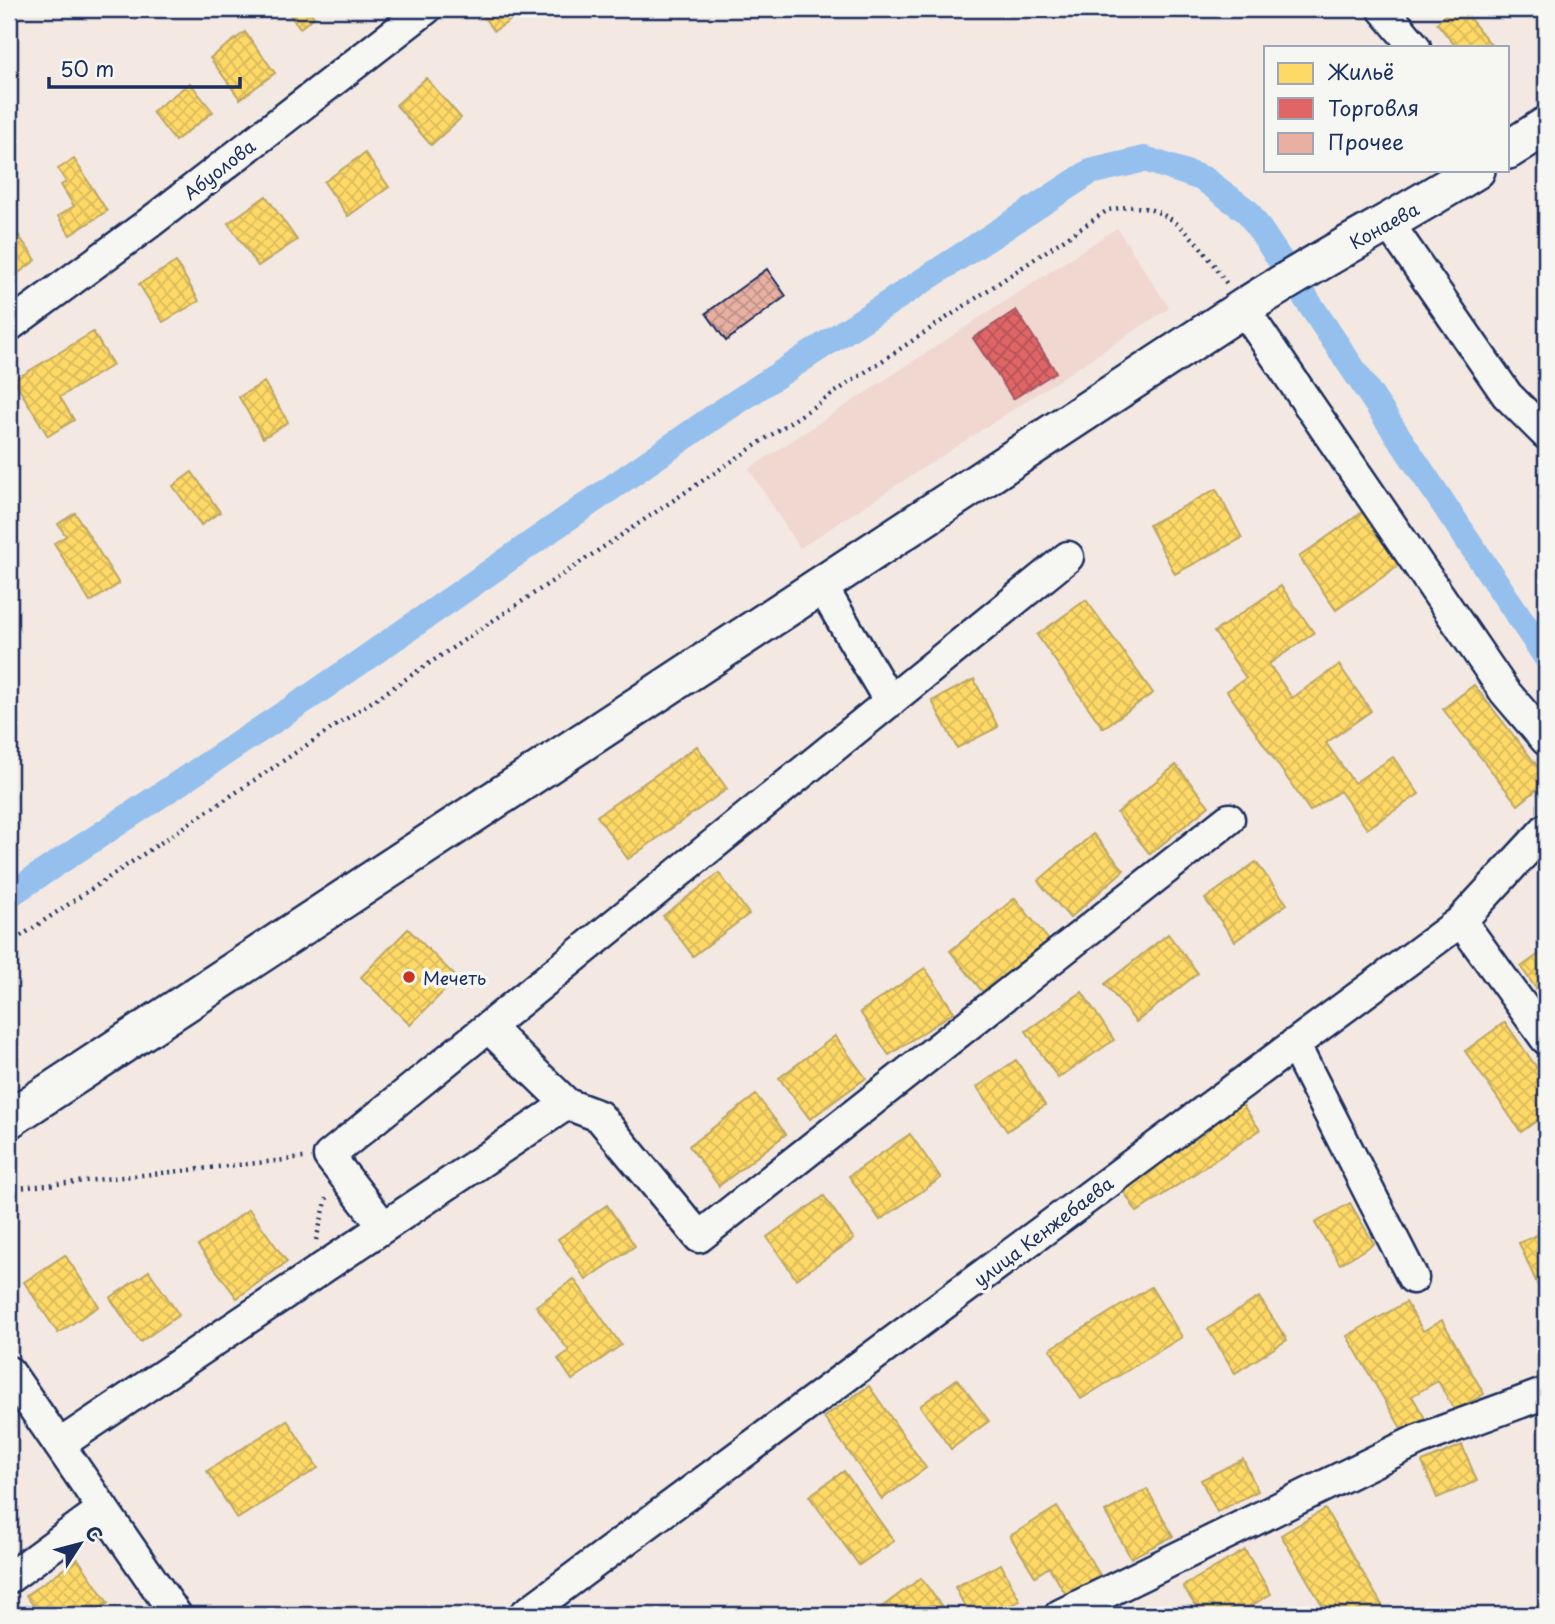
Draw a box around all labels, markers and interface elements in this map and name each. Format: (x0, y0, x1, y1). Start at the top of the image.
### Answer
scale bar (49, 46, 240, 90)
legend (1264, 46, 1510, 172)
text: 50 m (60, 52, 114, 84)
text: Жильё (1327, 55, 1394, 87)
text: Торговля (1328, 91, 1419, 123)
text: Прочее (1328, 125, 1404, 157)
street label: Абуолова (177, 132, 261, 206)
street label: Конаева (1344, 194, 1424, 255)
place label: Мечеть (423, 964, 486, 991)
marker: Мечеть (401, 969, 417, 985)
street label: улица Кенжебаева (967, 1169, 1119, 1293)
north arrow (46, 1508, 116, 1578)
text: С (79, 1519, 110, 1547)

